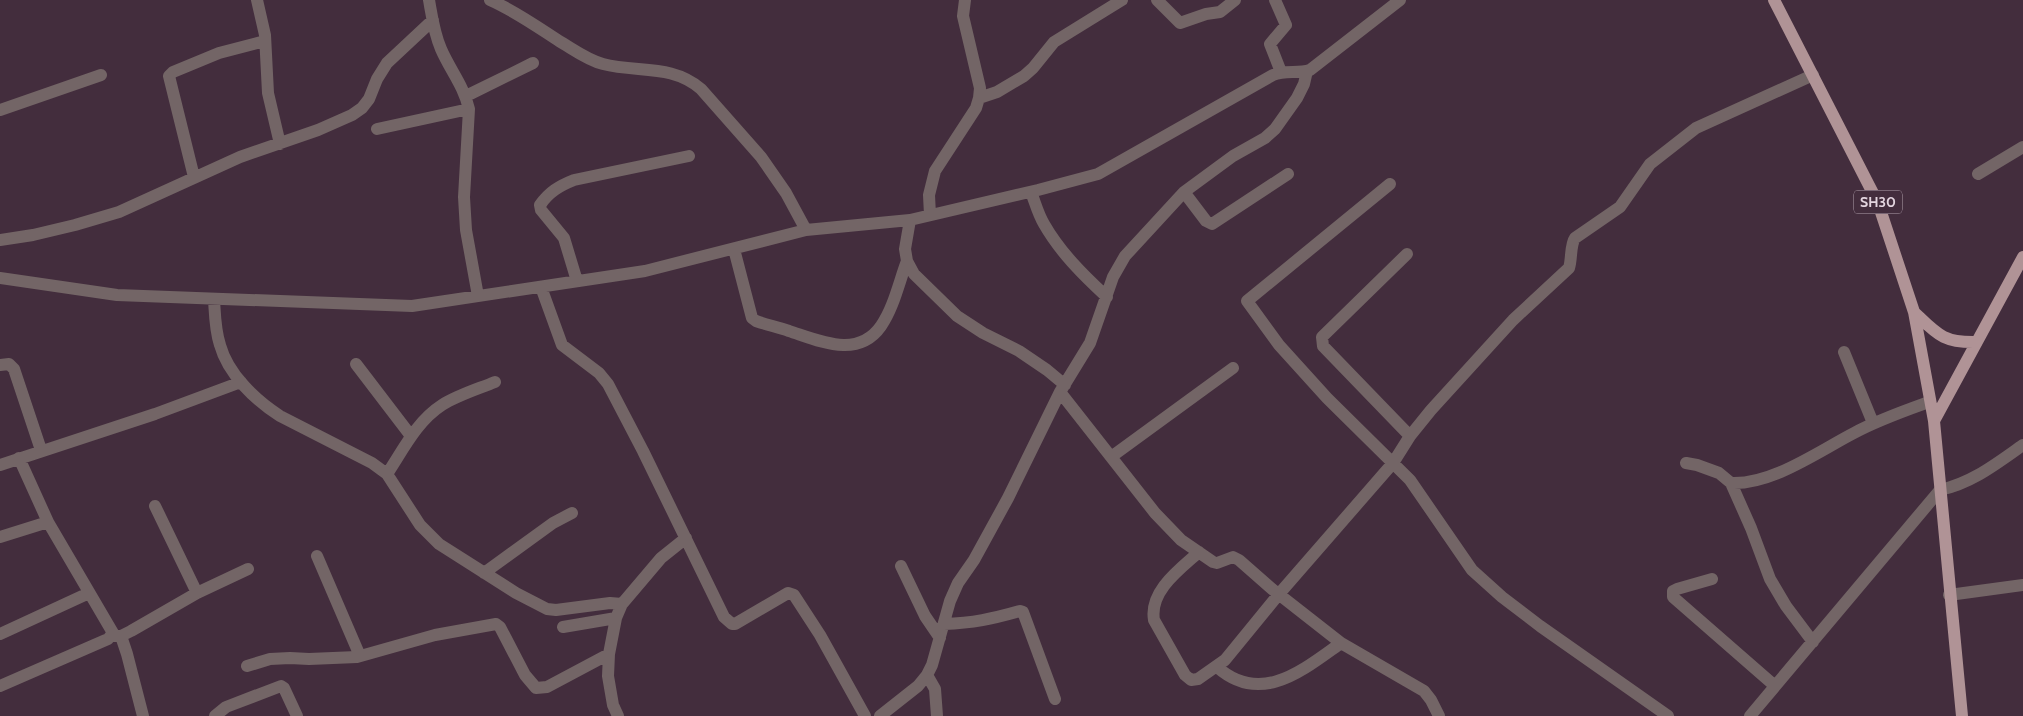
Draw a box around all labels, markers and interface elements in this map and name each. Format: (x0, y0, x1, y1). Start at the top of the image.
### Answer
road number: SH30 (1854, 190, 1902, 213)

